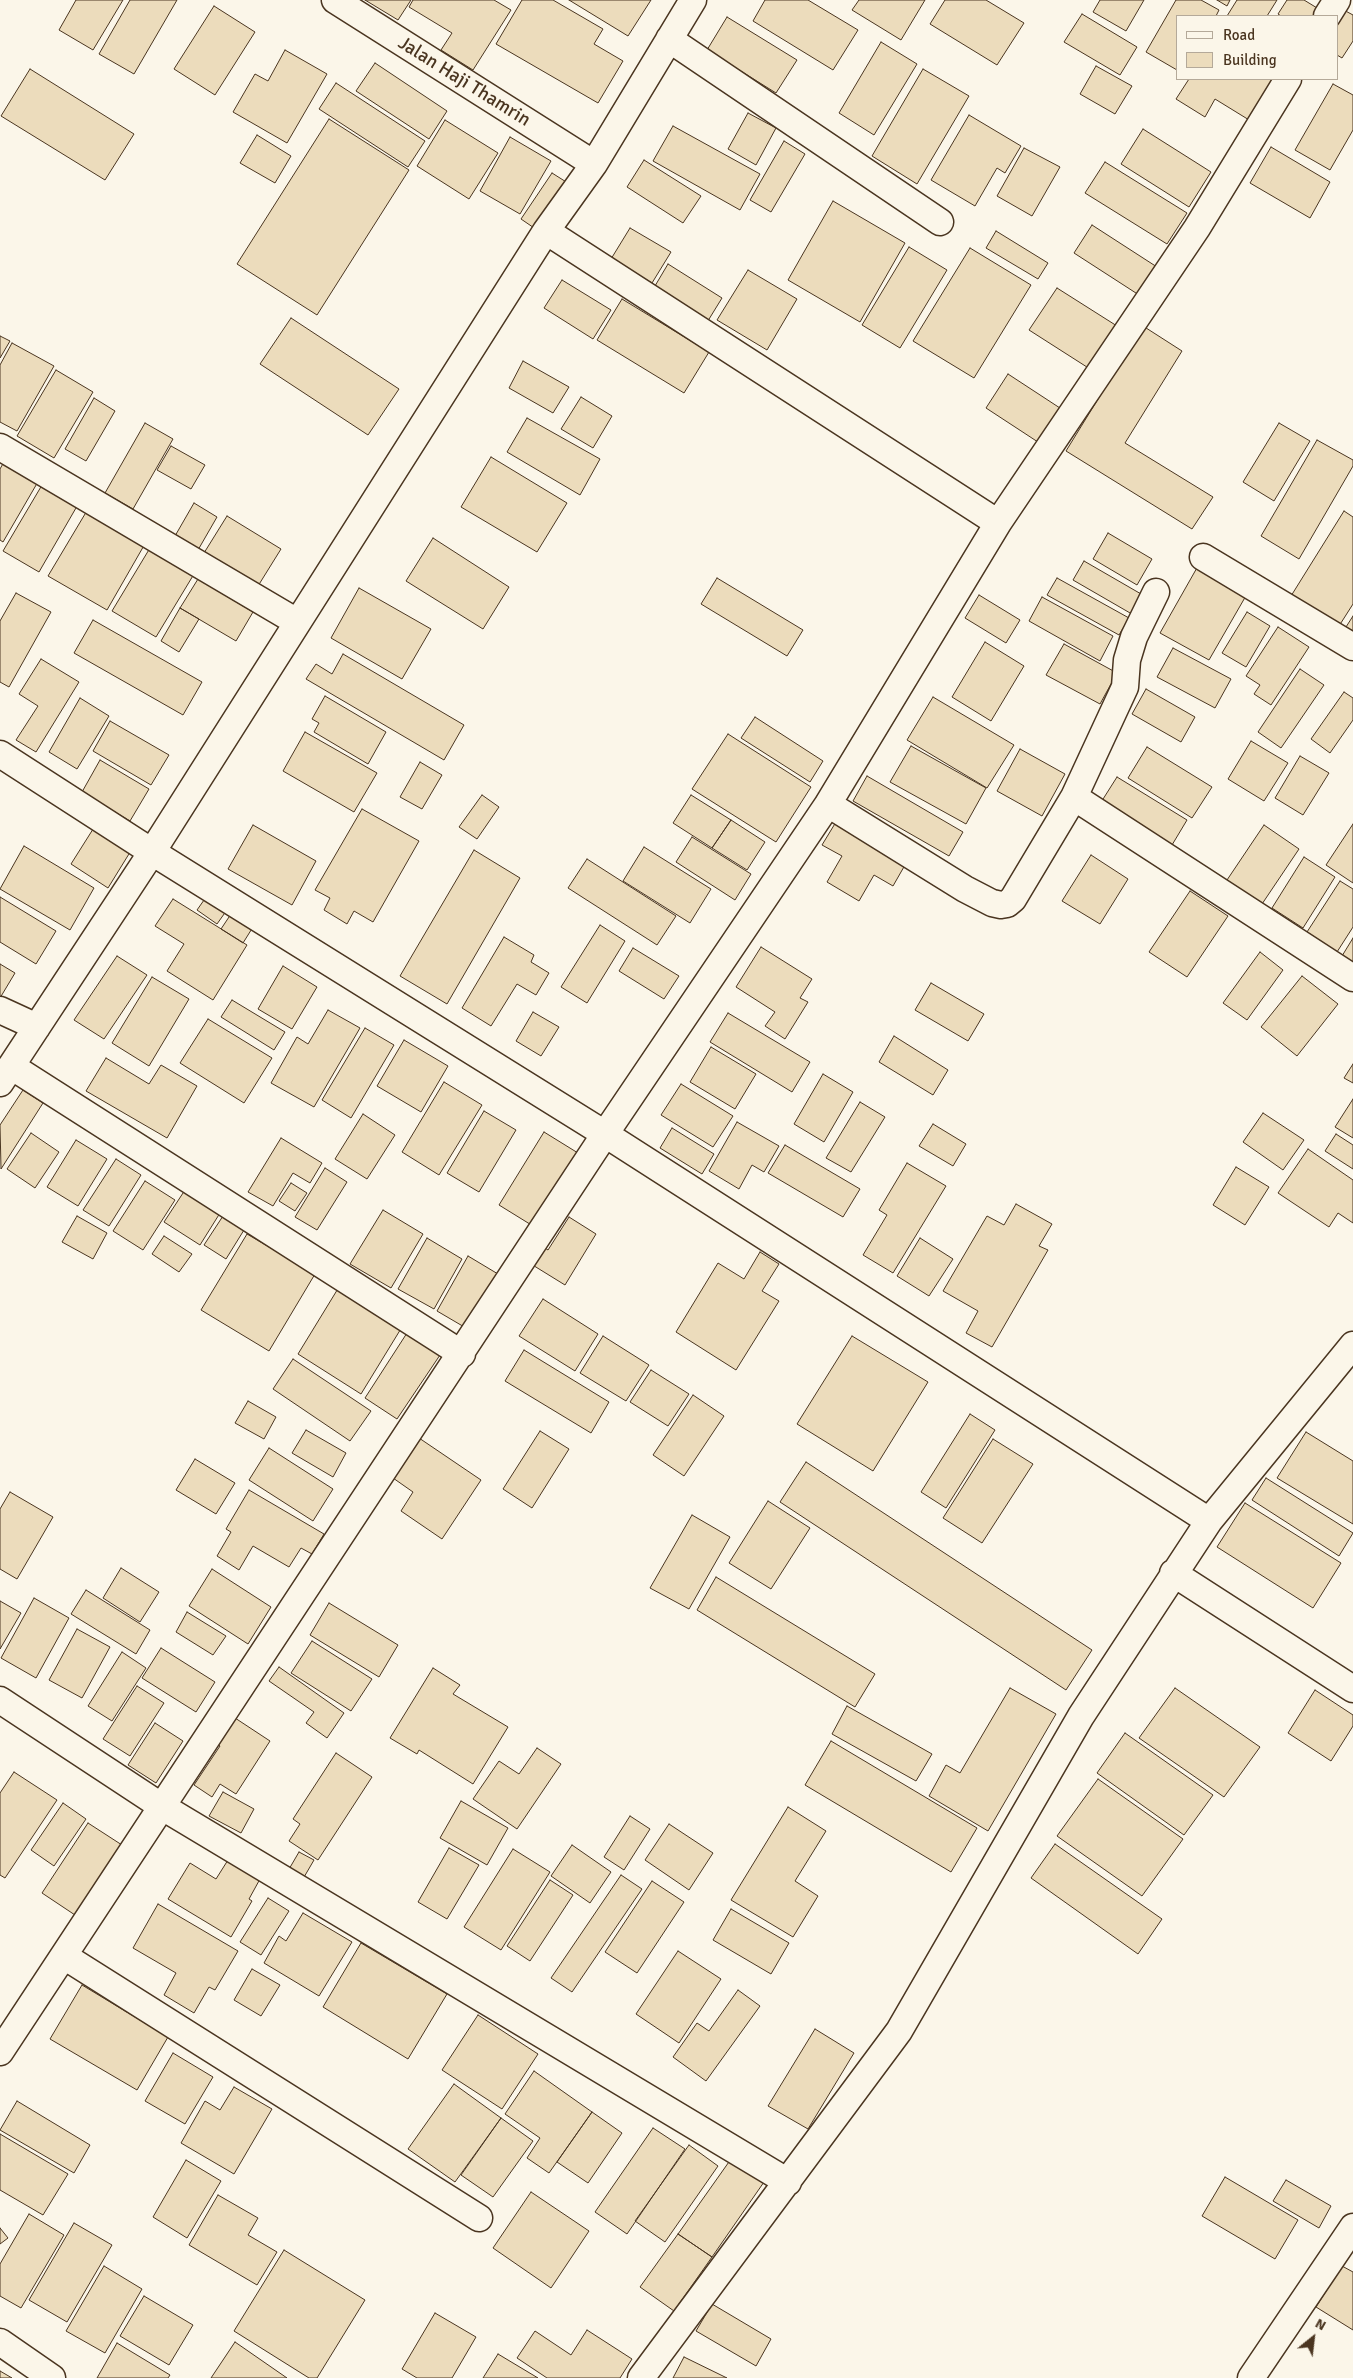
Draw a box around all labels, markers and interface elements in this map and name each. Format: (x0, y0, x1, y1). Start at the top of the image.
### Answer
legend (1176, 15, 1338, 80)
text: Road (1223, 26, 1255, 44)
street label: Jalan Haji Thamrin (394, 32, 534, 132)
text: Building (1223, 51, 1277, 69)
north arrow (1288, 2313, 1338, 2363)
text: N (1312, 2315, 1329, 2334)

